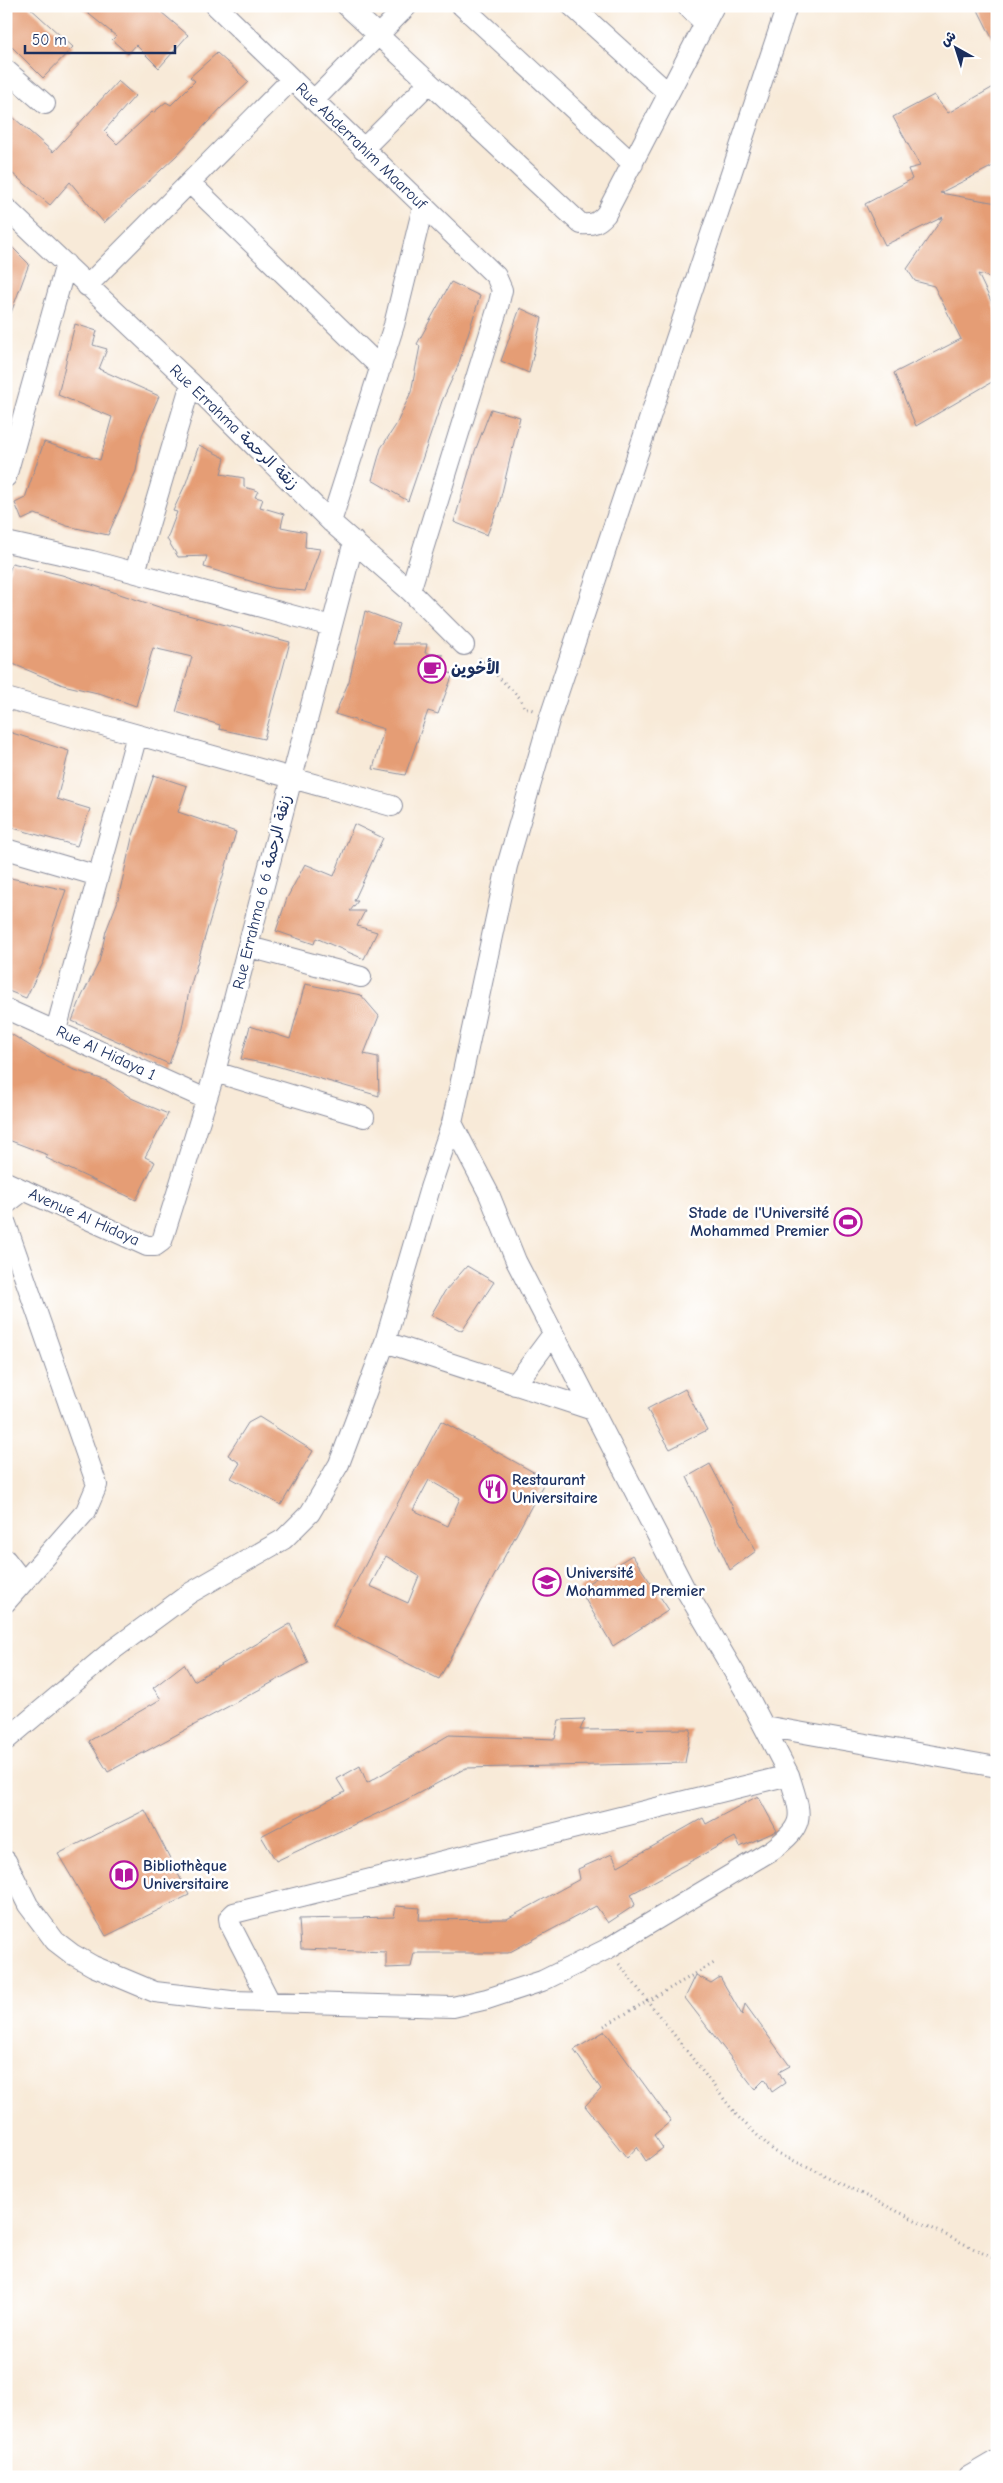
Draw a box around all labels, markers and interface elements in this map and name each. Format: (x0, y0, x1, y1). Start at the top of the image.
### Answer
scale bar (25, 22, 175, 54)
north arrow (930, 22, 980, 72)
text: ش (937, 27, 959, 50)
text: 50 m (32, 31, 67, 49)
street label: Rue Abderrahim Maarouf (292, 79, 431, 214)
street label: Rue Errahma زنقة الرحمة (166, 361, 302, 493)
cafe icon: الأخوين (417, 654, 447, 684)
place label: الأخوين (451, 657, 499, 679)
street label: Rue Errahma 6 6 زنقة الرحمة (229, 793, 295, 991)
street label: Rue Al Hidaya 1 (53, 1022, 159, 1084)
street label: Avenue Al Hidaya (26, 1185, 142, 1249)
place label: Stade de l'Université Mohammed Premier (689, 1204, 830, 1240)
sports icon: Stade de l'Université Mohammed Premier (833, 1207, 863, 1237)
place label: Restaurant Universitaire (512, 1471, 598, 1507)
restaurant icon: Restaurant Universitaire (478, 1474, 508, 1504)
place label: Université Mohammed Premier (566, 1564, 705, 1600)
school or university icon: Université Mohammed Premier (532, 1567, 562, 1597)
place label: Bibliothèque Universitaire (143, 1857, 229, 1893)
library icon: Bibliothèque Universitaire (109, 1860, 139, 1890)

